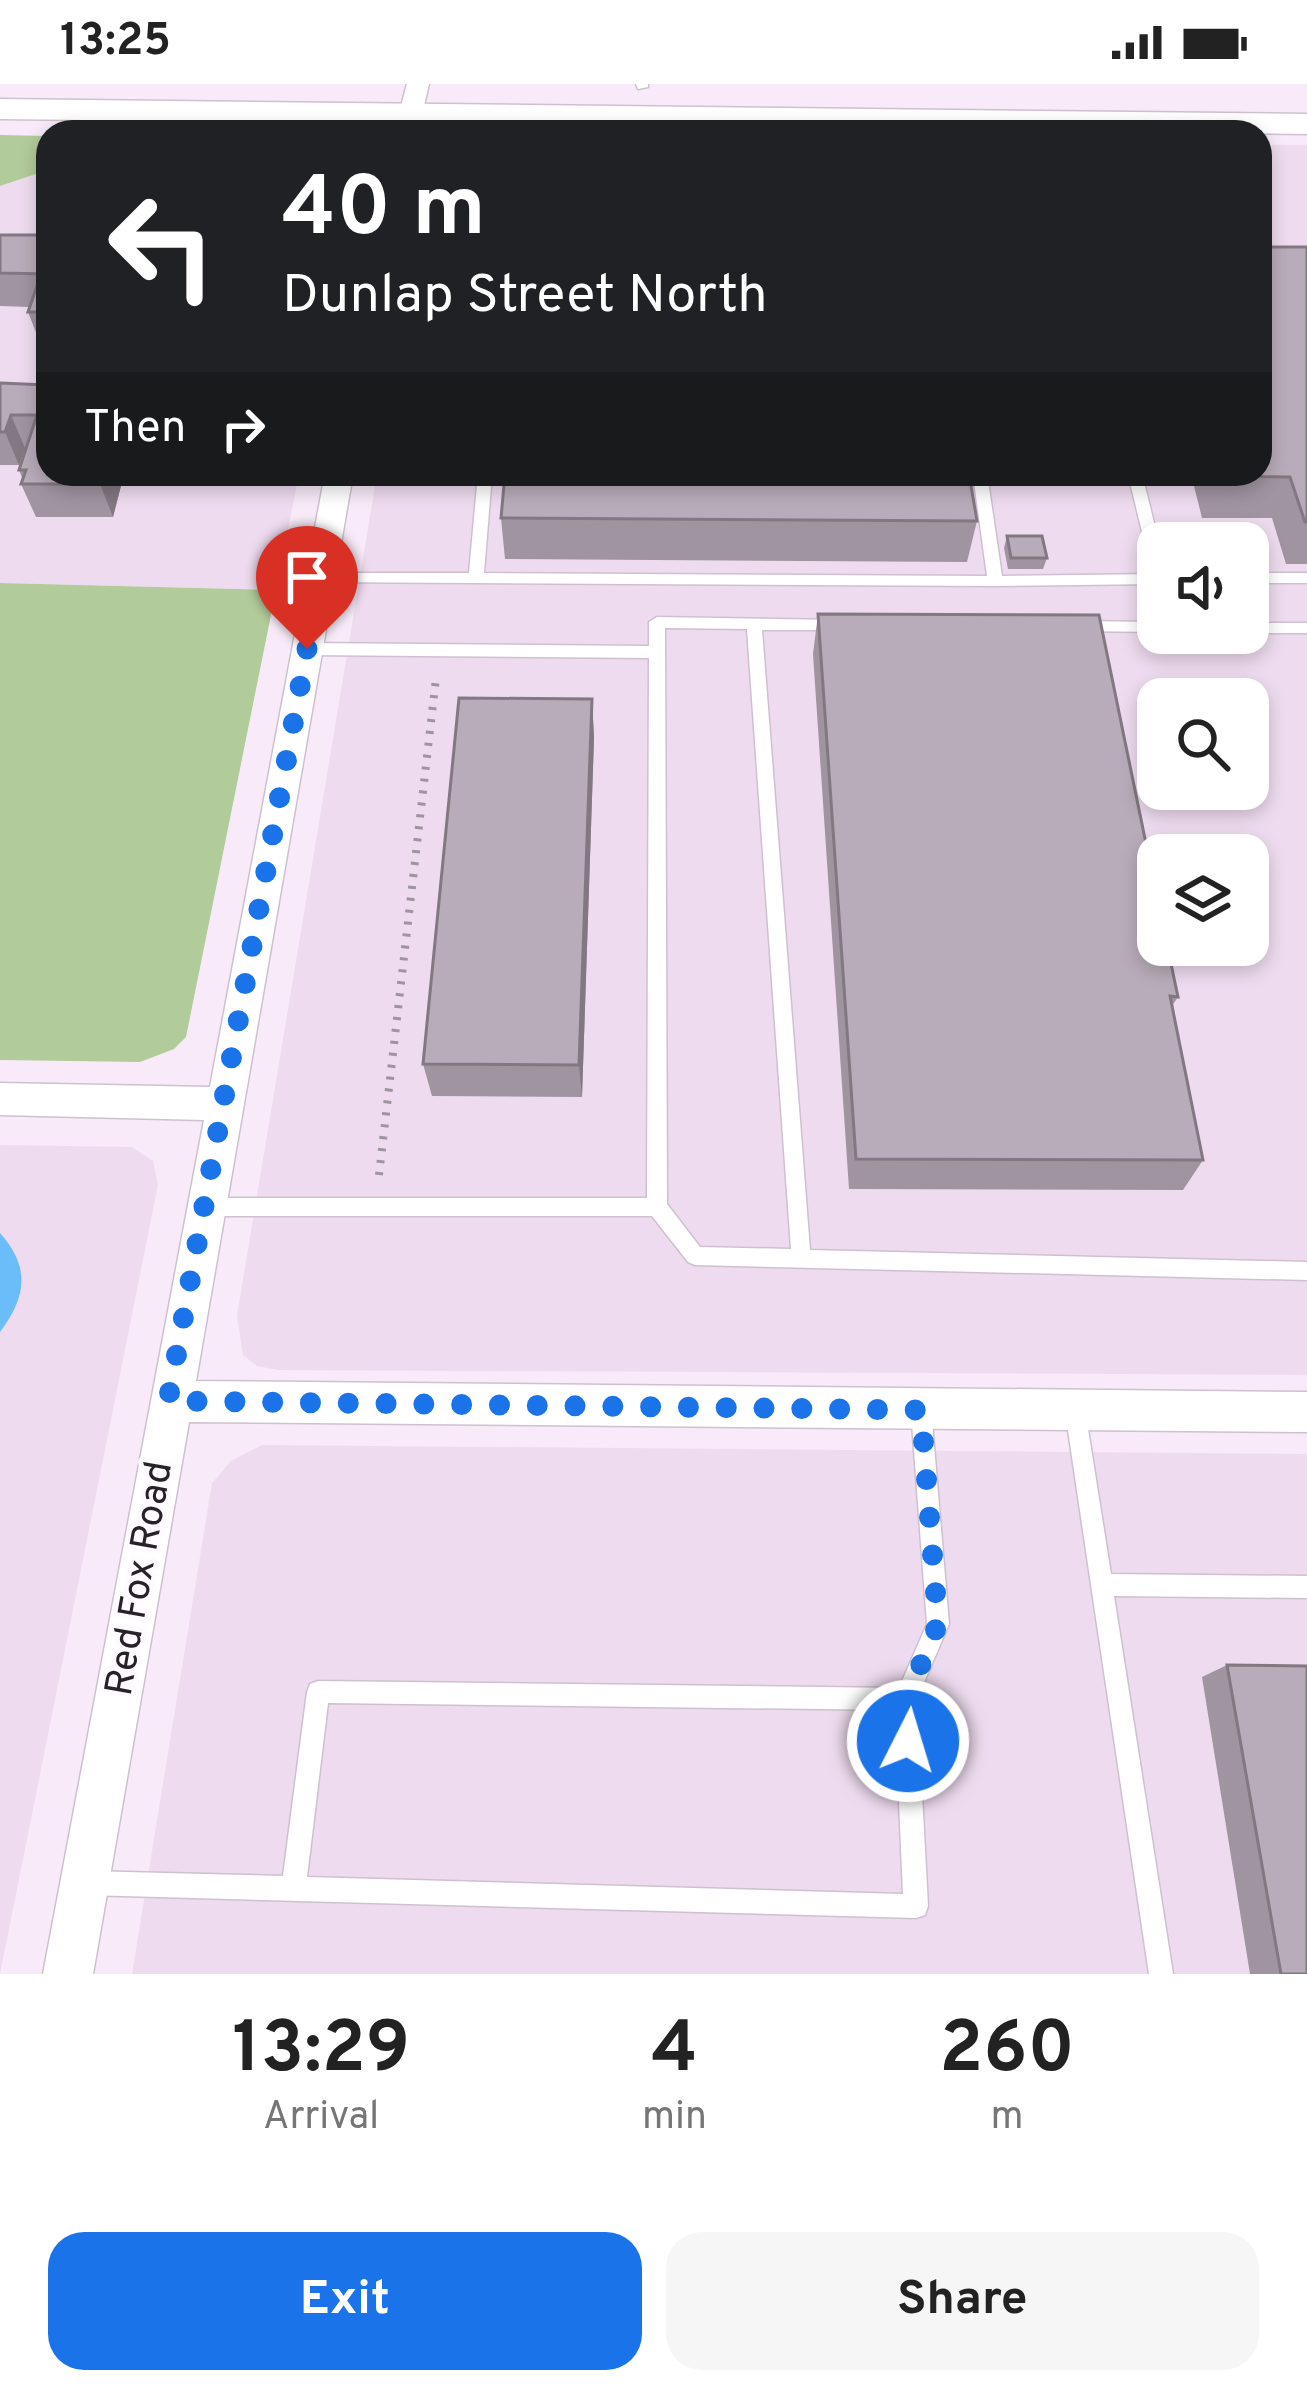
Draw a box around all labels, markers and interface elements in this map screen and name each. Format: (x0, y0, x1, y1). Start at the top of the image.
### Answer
text: 13:25 (60, 14, 171, 71)
text: 40 m (282, 159, 486, 265)
icon: left (84, 168, 240, 324)
text: Dunlap Street North (282, 263, 768, 332)
icon: right (210, 396, 276, 462)
text: Then (84, 401, 186, 458)
map controls (1137, 522, 1269, 966)
button: sound (1137, 522, 1269, 654)
pin (256, 526, 358, 649)
icon: arrive (274, 544, 340, 610)
button: search (1137, 678, 1269, 810)
button: layers (1137, 834, 1269, 966)
street label: Red Fox Road (97, 1458, 186, 1700)
position arrow (845, 1678, 971, 1804)
text: 13:29 (232, 2006, 410, 2098)
text: 4 (651, 2006, 698, 2098)
text: 260 (939, 2006, 1075, 2098)
text: Arrival (263, 2094, 379, 2143)
text: min (642, 2094, 707, 2143)
text: m (990, 2094, 1023, 2143)
button: Exit (48, 2232, 642, 2370)
button: Share (666, 2232, 1259, 2370)

